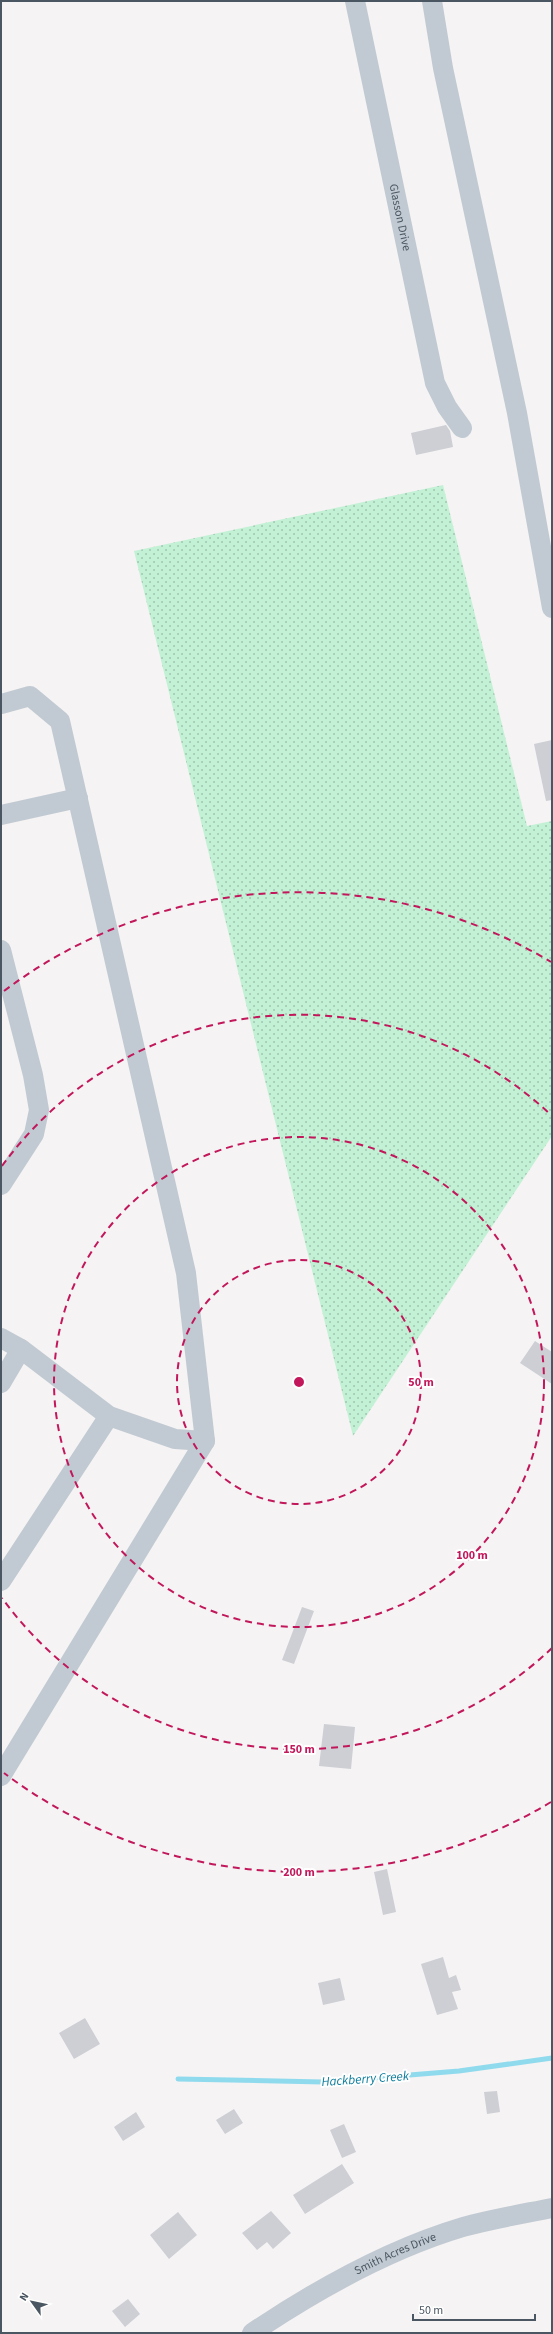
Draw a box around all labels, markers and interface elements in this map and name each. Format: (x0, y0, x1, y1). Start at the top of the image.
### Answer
street label: Glasson Drive (385, 182, 415, 253)
text: 50 m (408, 1374, 434, 1391)
centre of rings (292, 1375, 306, 1389)
text: 100 m (456, 1547, 488, 1564)
text: 150 m (283, 1741, 315, 1758)
text: 200 m (283, 1864, 315, 1881)
water label: Hackberry Creek (321, 2067, 410, 2091)
street label: Smith Acres Drive (351, 2229, 439, 2279)
north arrow (12, 2282, 52, 2322)
text: N (16, 2290, 32, 2304)
scale bar (413, 2296, 535, 2322)
text: 50 m (419, 2302, 443, 2319)

